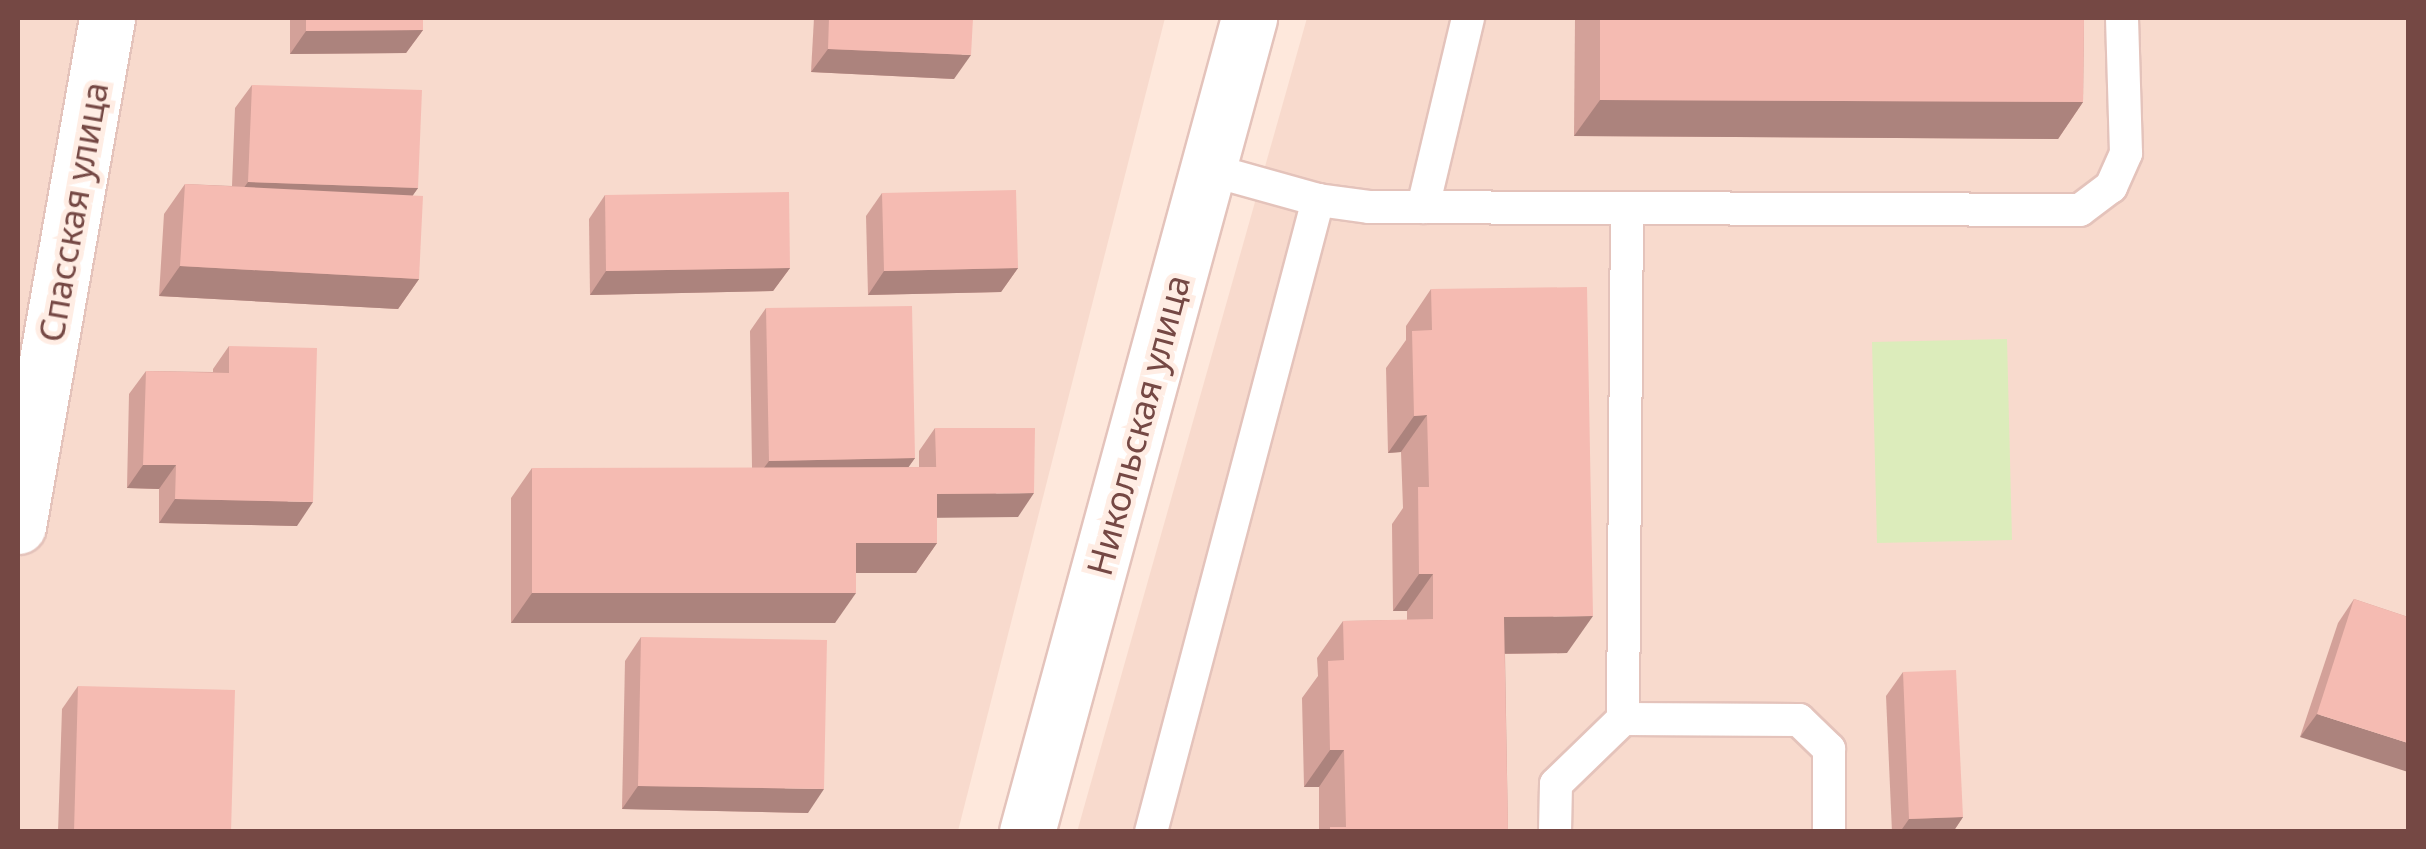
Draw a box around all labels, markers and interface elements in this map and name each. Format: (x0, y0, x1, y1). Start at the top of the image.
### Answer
street label: Спасская улица (29, 79, 117, 345)
street label: Никольская улица (1078, 270, 1198, 580)

